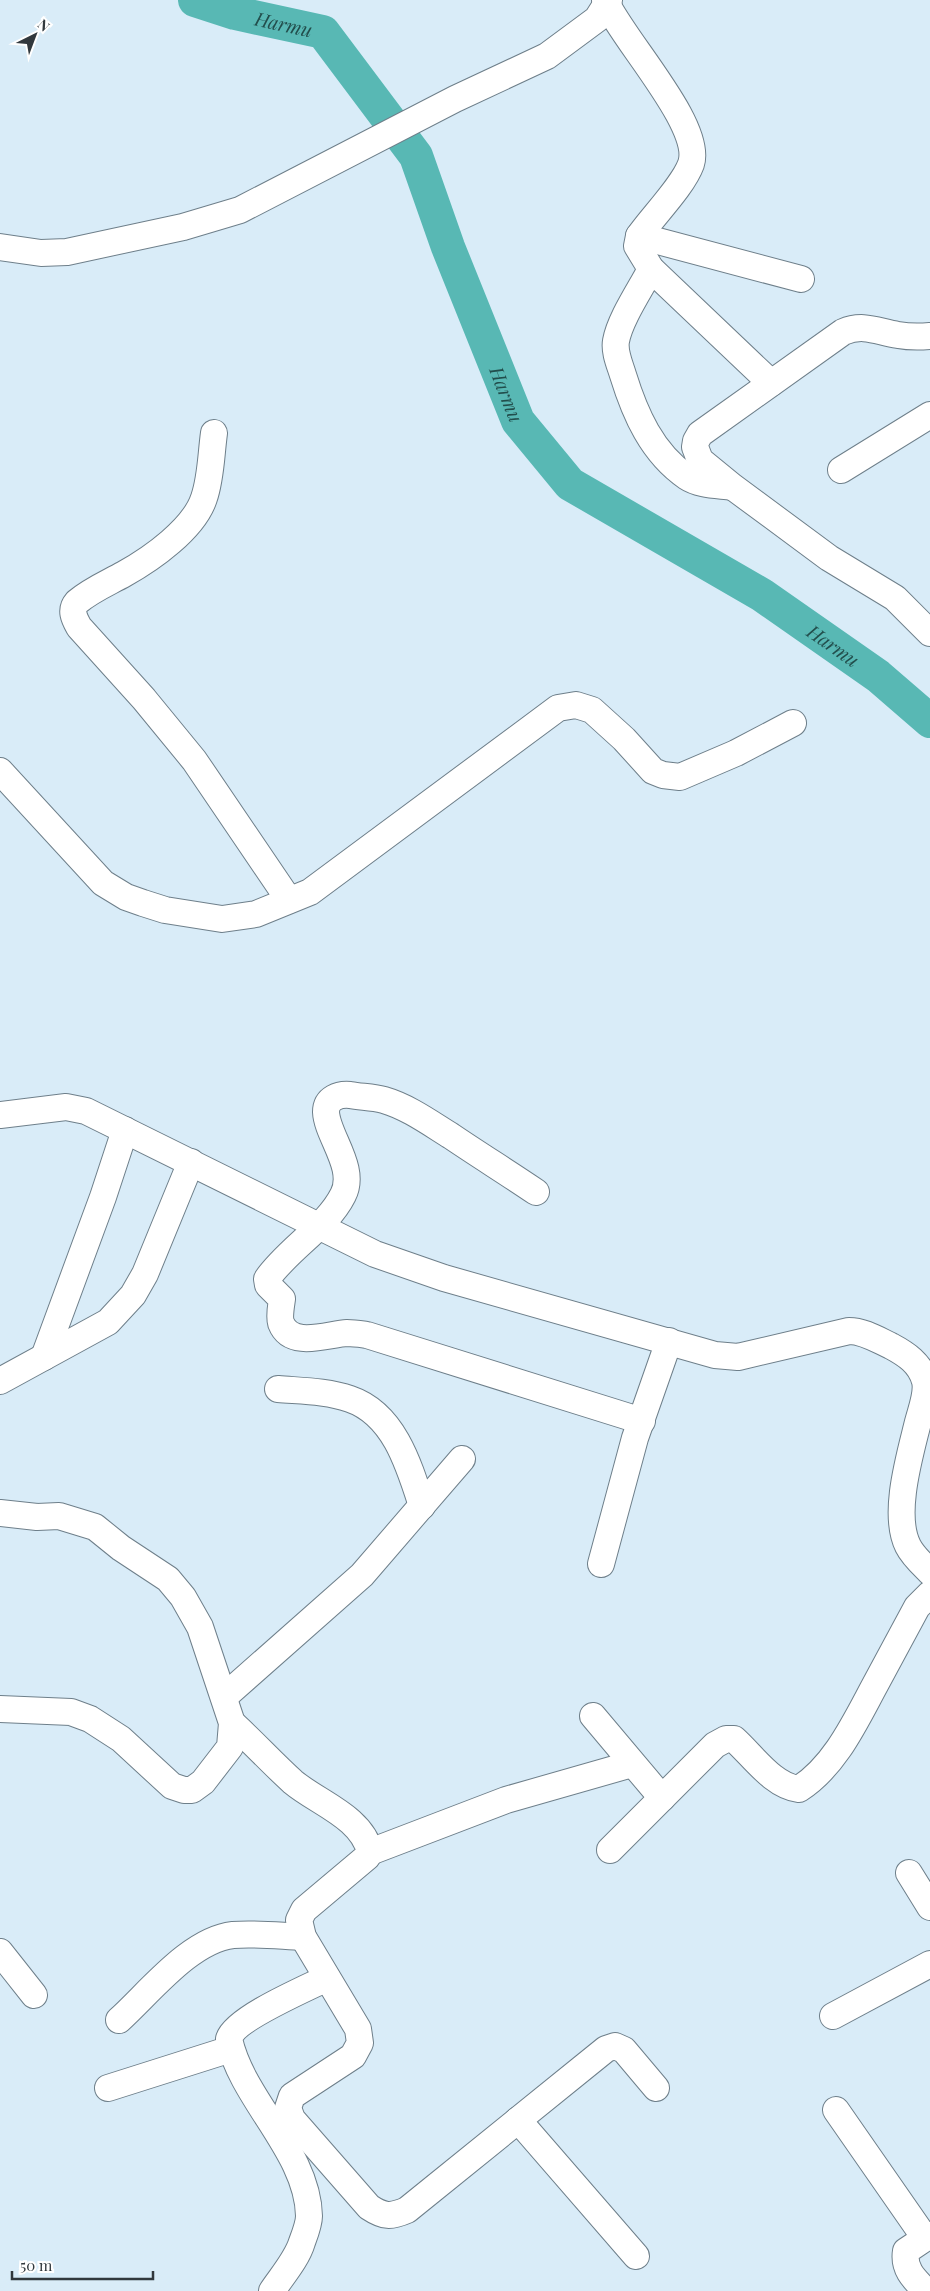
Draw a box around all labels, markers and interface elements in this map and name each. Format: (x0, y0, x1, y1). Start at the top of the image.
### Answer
water label: Harmu (252, 4, 315, 42)
north arrow (10, 10, 60, 60)
text: N (34, 15, 54, 35)
water label: Harmu (484, 361, 530, 426)
water label: Harmu (802, 617, 865, 672)
scale bar (12, 2248, 154, 2280)
text: 50 m (20, 2255, 53, 2275)

